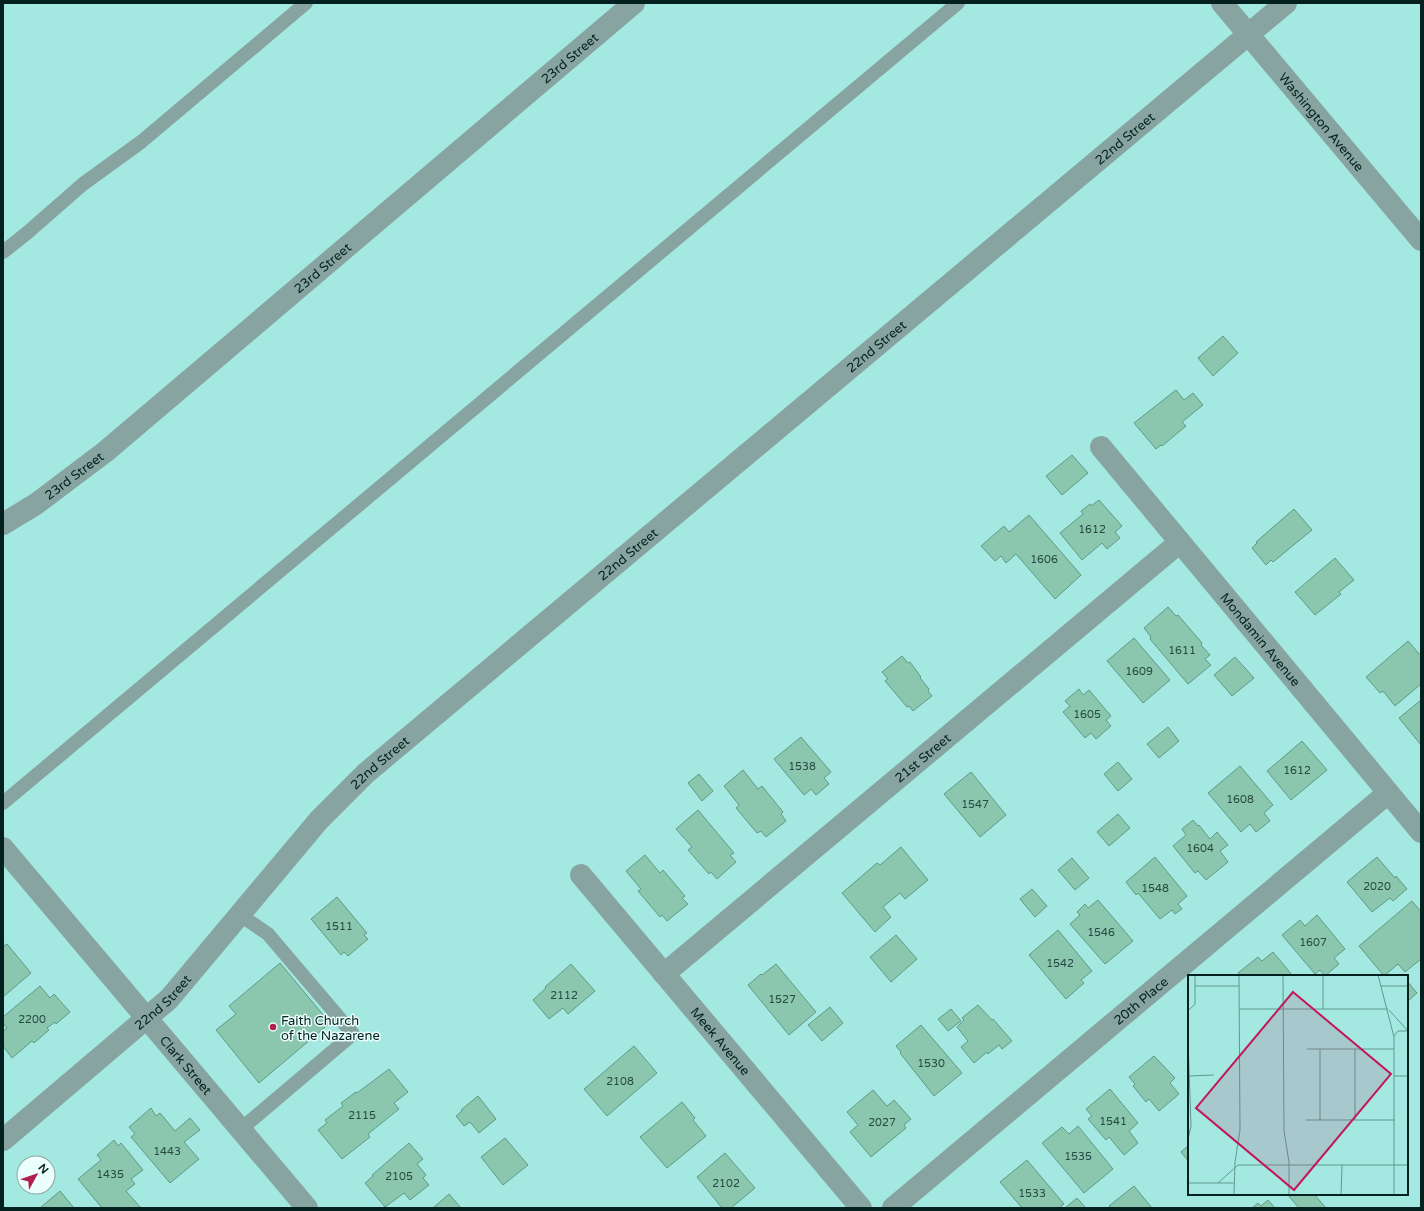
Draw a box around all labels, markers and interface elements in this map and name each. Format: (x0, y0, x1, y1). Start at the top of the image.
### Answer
street label: 23rd Street (538, 30, 602, 87)
street label: Washington Avenue (1275, 70, 1367, 175)
street label: 22nd Street (1092, 109, 1158, 168)
street label: 23rd Street (291, 240, 355, 297)
street label: 22nd Street (844, 317, 910, 376)
street label: 23rd Street (42, 449, 107, 504)
house number: 1612 (1078, 523, 1106, 536)
street label: 22nd Street (595, 525, 661, 584)
house number: 1606 (1030, 553, 1058, 566)
street label: Mondamin Avenue (1217, 590, 1304, 690)
house number: 1611 (1168, 644, 1196, 657)
house number: 1609 (1125, 665, 1153, 678)
house number: 1605 (1073, 708, 1101, 721)
street label: 21st Street (892, 730, 954, 786)
street label: 22nd Street (347, 733, 413, 793)
house number: 1538 (788, 760, 816, 773)
house number: 1612 (1283, 764, 1311, 777)
house number: 1608 (1226, 793, 1254, 806)
house number: 1547 (961, 798, 989, 811)
house number: 1604 (1186, 842, 1214, 855)
house number: 2020 (1363, 880, 1391, 893)
house number: 1548 (1141, 882, 1169, 895)
house number: 1511 (325, 920, 353, 933)
house number: 1546 (1087, 926, 1115, 939)
house number: 1607 (1299, 936, 1327, 949)
house number: 1542 (1046, 957, 1074, 970)
street label: 22nd Street (131, 972, 195, 1034)
street label: 20th Place (1111, 974, 1172, 1029)
inset map (1188, 975, 1408, 1195)
house number: 2112 (550, 989, 578, 1002)
house number: 1527 (768, 993, 796, 1006)
street label: Meek Avenue (687, 1004, 753, 1079)
house number: 2200 (18, 1013, 46, 1026)
place label: Faith Church of the Nazarene (281, 1013, 380, 1044)
marker: Faith Church of the Nazarene (268, 1022, 278, 1032)
street label: Clark Street (156, 1033, 215, 1098)
house number: 1530 (917, 1057, 945, 1070)
house number: 2108 (606, 1075, 634, 1088)
house number: 2115 (348, 1109, 376, 1122)
house number: 1541 (1099, 1115, 1127, 1128)
house number: 2027 (868, 1116, 896, 1129)
house number: 1443 (153, 1145, 181, 1158)
house number: 1535 (1064, 1150, 1092, 1163)
north arrow (16, 1155, 56, 1195)
text: N (35, 1161, 51, 1176)
house number: 1435 (96, 1168, 124, 1181)
house number: 2105 (385, 1170, 413, 1183)
house number: 2102 (712, 1177, 740, 1190)
house number: 1533 (1018, 1187, 1046, 1200)

